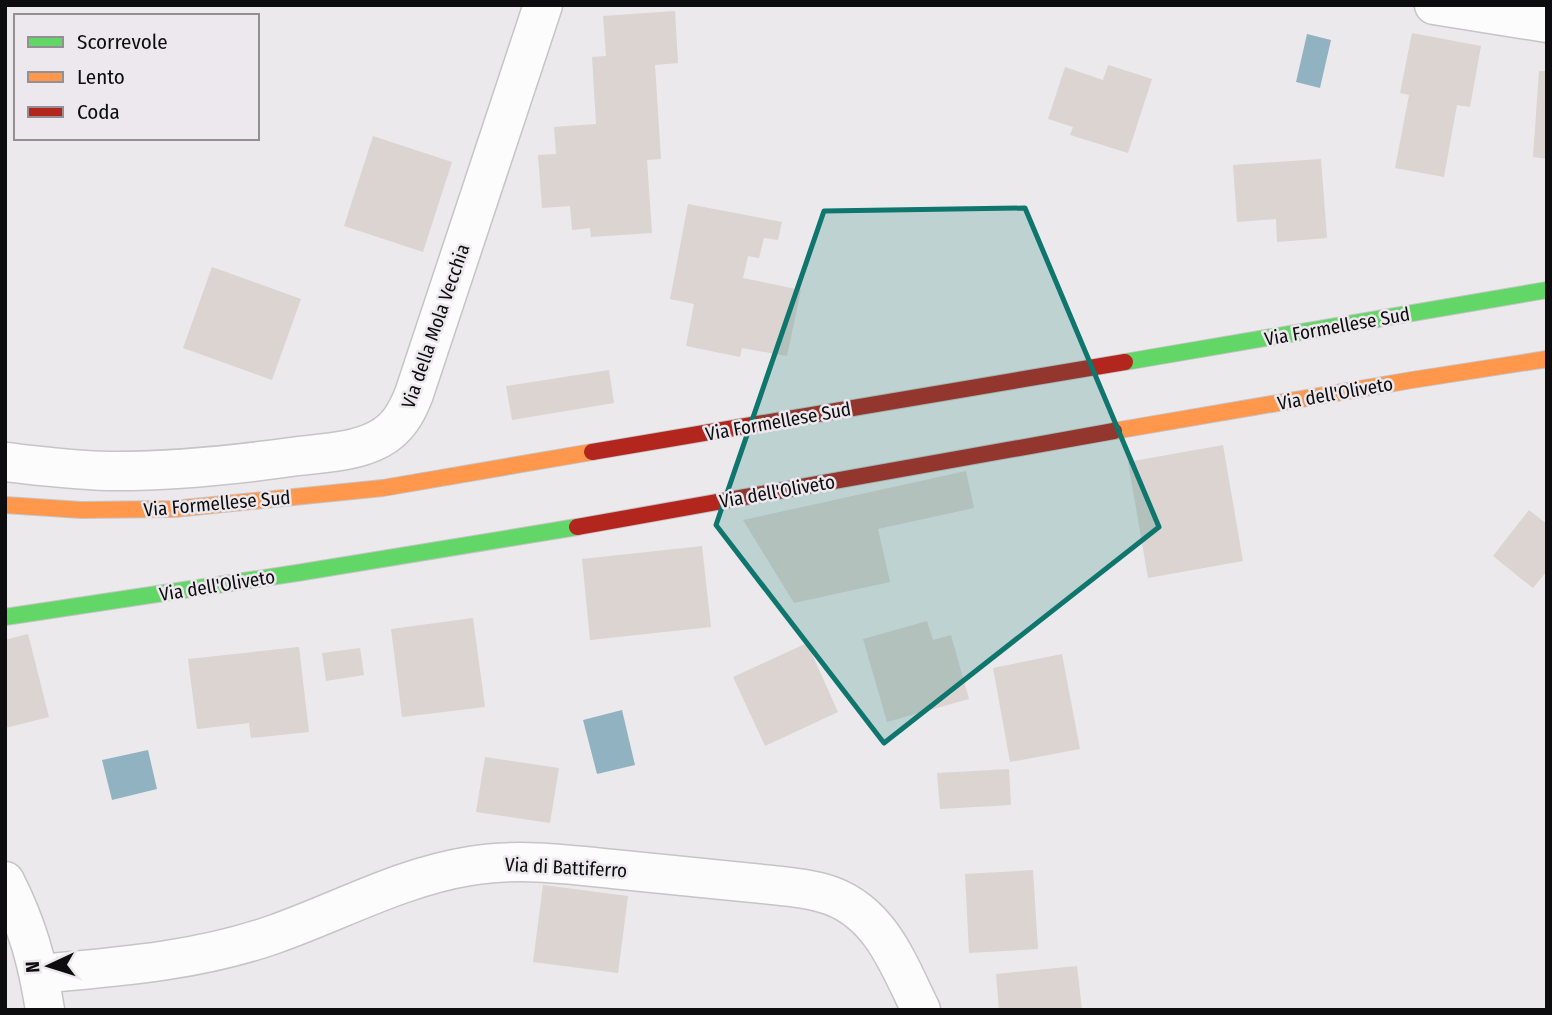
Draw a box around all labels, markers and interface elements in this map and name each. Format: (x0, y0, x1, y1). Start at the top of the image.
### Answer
legend (14, 14, 259, 140)
text: Scorrevole (77, 29, 168, 55)
text: Lento (77, 64, 125, 90)
text: Coda (77, 99, 120, 125)
street label: Via della Mola Vecchia (397, 241, 474, 411)
street label: Via Formellese Sud (1263, 302, 1412, 351)
street label: Via dell'Oliveto (1276, 372, 1395, 415)
street label: Via Formellese Sud (704, 397, 853, 446)
street label: Via dell'Oliveto (718, 470, 837, 513)
street label: Via Formellese Sud (143, 486, 291, 521)
street label: Via dell'Oliveto (158, 565, 277, 606)
street label: Via di Battiferro (504, 853, 628, 882)
north arrow (14, 931, 84, 1001)
text: N (21, 961, 44, 974)

